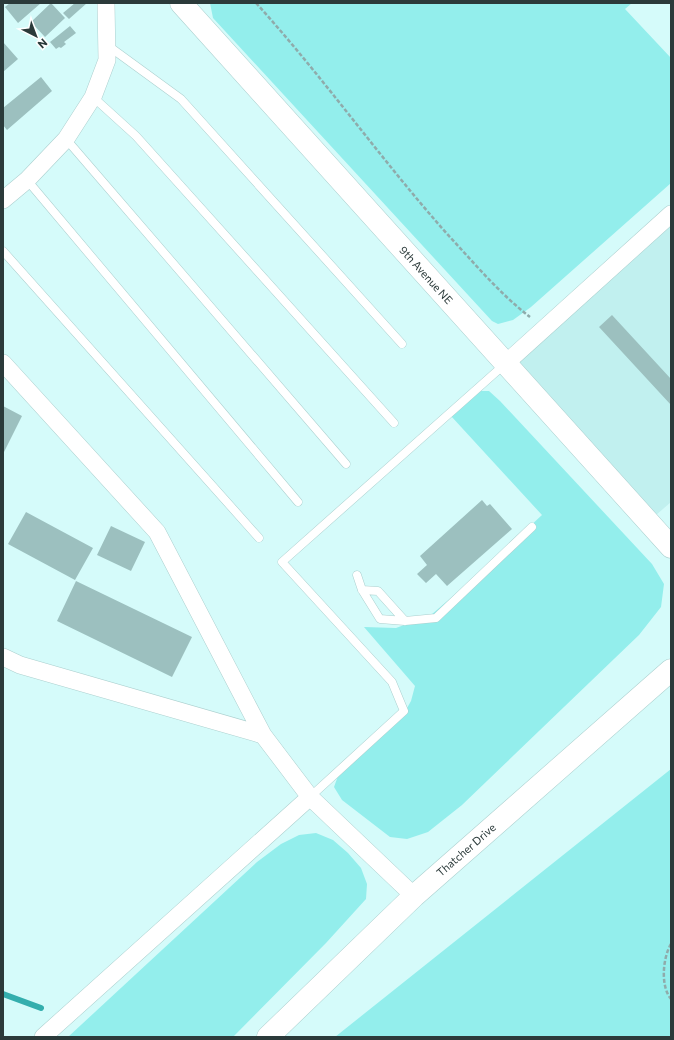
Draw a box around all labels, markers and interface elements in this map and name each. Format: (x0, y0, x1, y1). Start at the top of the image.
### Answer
north arrow (16, 16, 56, 56)
text: N (36, 36, 50, 51)
street label: 9th Avenue NE (397, 243, 456, 306)
street label: Thatcher Drive (433, 820, 498, 879)

